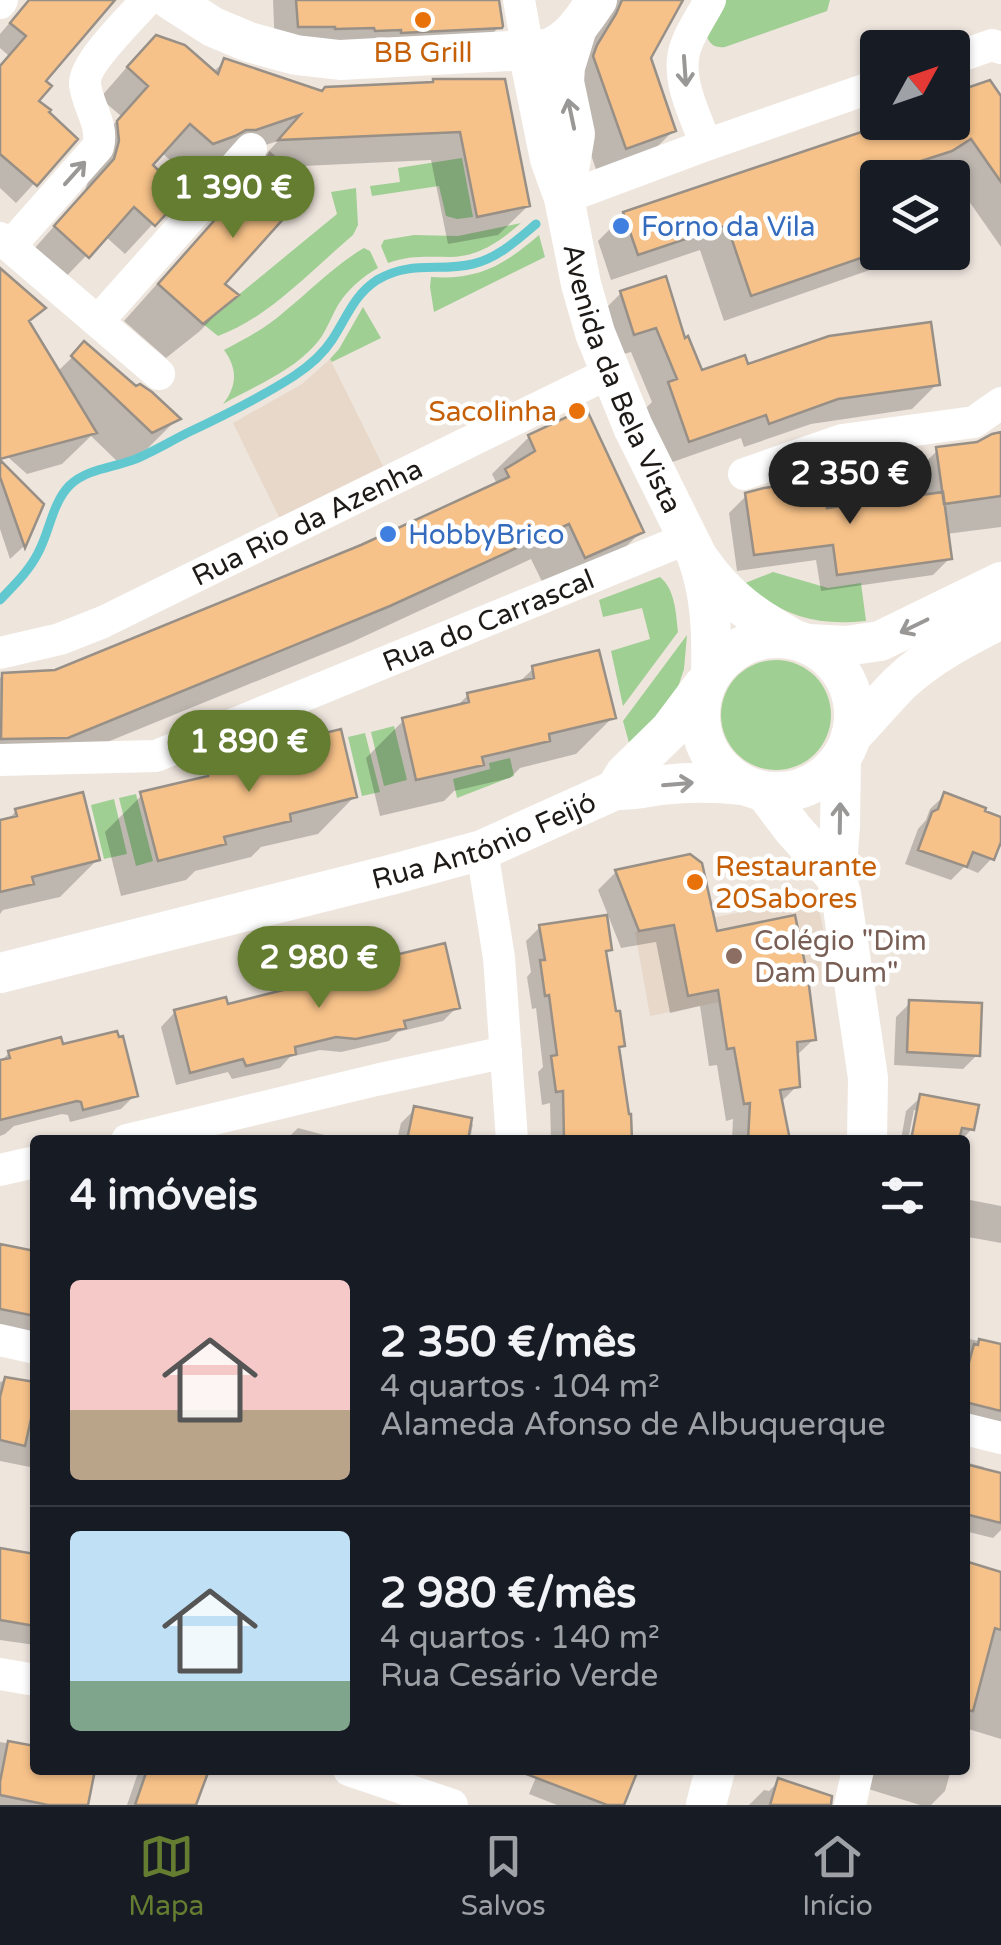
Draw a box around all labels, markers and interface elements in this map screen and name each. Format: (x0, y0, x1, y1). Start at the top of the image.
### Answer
marker: BB Grill (412, 9, 434, 31)
north arrow (860, 30, 970, 140)
map controls (860, 30, 970, 270)
place label: BB Grill (374, 36, 472, 70)
one-way arrow (675, 54, 694, 87)
one-way arrow (561, 99, 579, 131)
pin: 1 390 € (141, 156, 325, 241)
button: layers (860, 160, 970, 270)
one-way arrow (63, 161, 86, 187)
text: 1 390 € (174, 169, 292, 207)
place label: Forno da Vila (641, 210, 816, 244)
marker: Forno da Vila (610, 215, 632, 237)
street label: Avenida da Bela Vista (555, 241, 689, 519)
place label: Sacolinha (428, 395, 557, 429)
marker: Sacolinha (566, 400, 588, 422)
pin: 2 350 € (758, 442, 942, 527)
street label: Rua Rio da Azenha (186, 452, 428, 594)
text: 2 350 € (791, 455, 909, 493)
place label: HobbyBrico (408, 518, 564, 552)
marker: HobbyBrico (377, 523, 399, 545)
street label: Rua do Carrascal (378, 562, 599, 679)
one-way arrow (899, 617, 929, 636)
pin: 1 890 € (157, 710, 341, 795)
text: 1 890 € (190, 723, 308, 761)
one-way arrow (662, 774, 694, 793)
street label: Rua António Feijó (368, 785, 601, 897)
one-way arrow (830, 802, 850, 834)
place label: Restaurante 20Sabores (715, 850, 877, 916)
marker: Restaurante 20Sabores (684, 871, 706, 893)
place label: Colégio "Dim Dam Dum" (754, 924, 927, 990)
pin: 2 980 € (227, 926, 411, 1011)
text: 2 980 € (260, 939, 378, 977)
marker: Colégio "Dim Dam Dum" (723, 945, 745, 967)
icon: filters (875, 1168, 930, 1223)
text: 4 imóveis (70, 1170, 258, 1221)
text: 2 350 €/mês (380, 1317, 636, 1368)
icon: home (150, 1320, 270, 1440)
text: 4 quartos · 104 m² (380, 1368, 660, 1406)
text: Alameda Afonso de Albuquerque (380, 1406, 886, 1444)
text: 2 980 €/mês (380, 1568, 636, 1619)
icon: home (150, 1571, 270, 1691)
text: 4 quartos · 140 m² (380, 1619, 660, 1657)
text: Rua Cesário Verde (380, 1657, 658, 1695)
tab: Mapa (128, 1829, 204, 1923)
tab: Salvos (461, 1829, 546, 1923)
tab: Início (802, 1829, 873, 1923)

